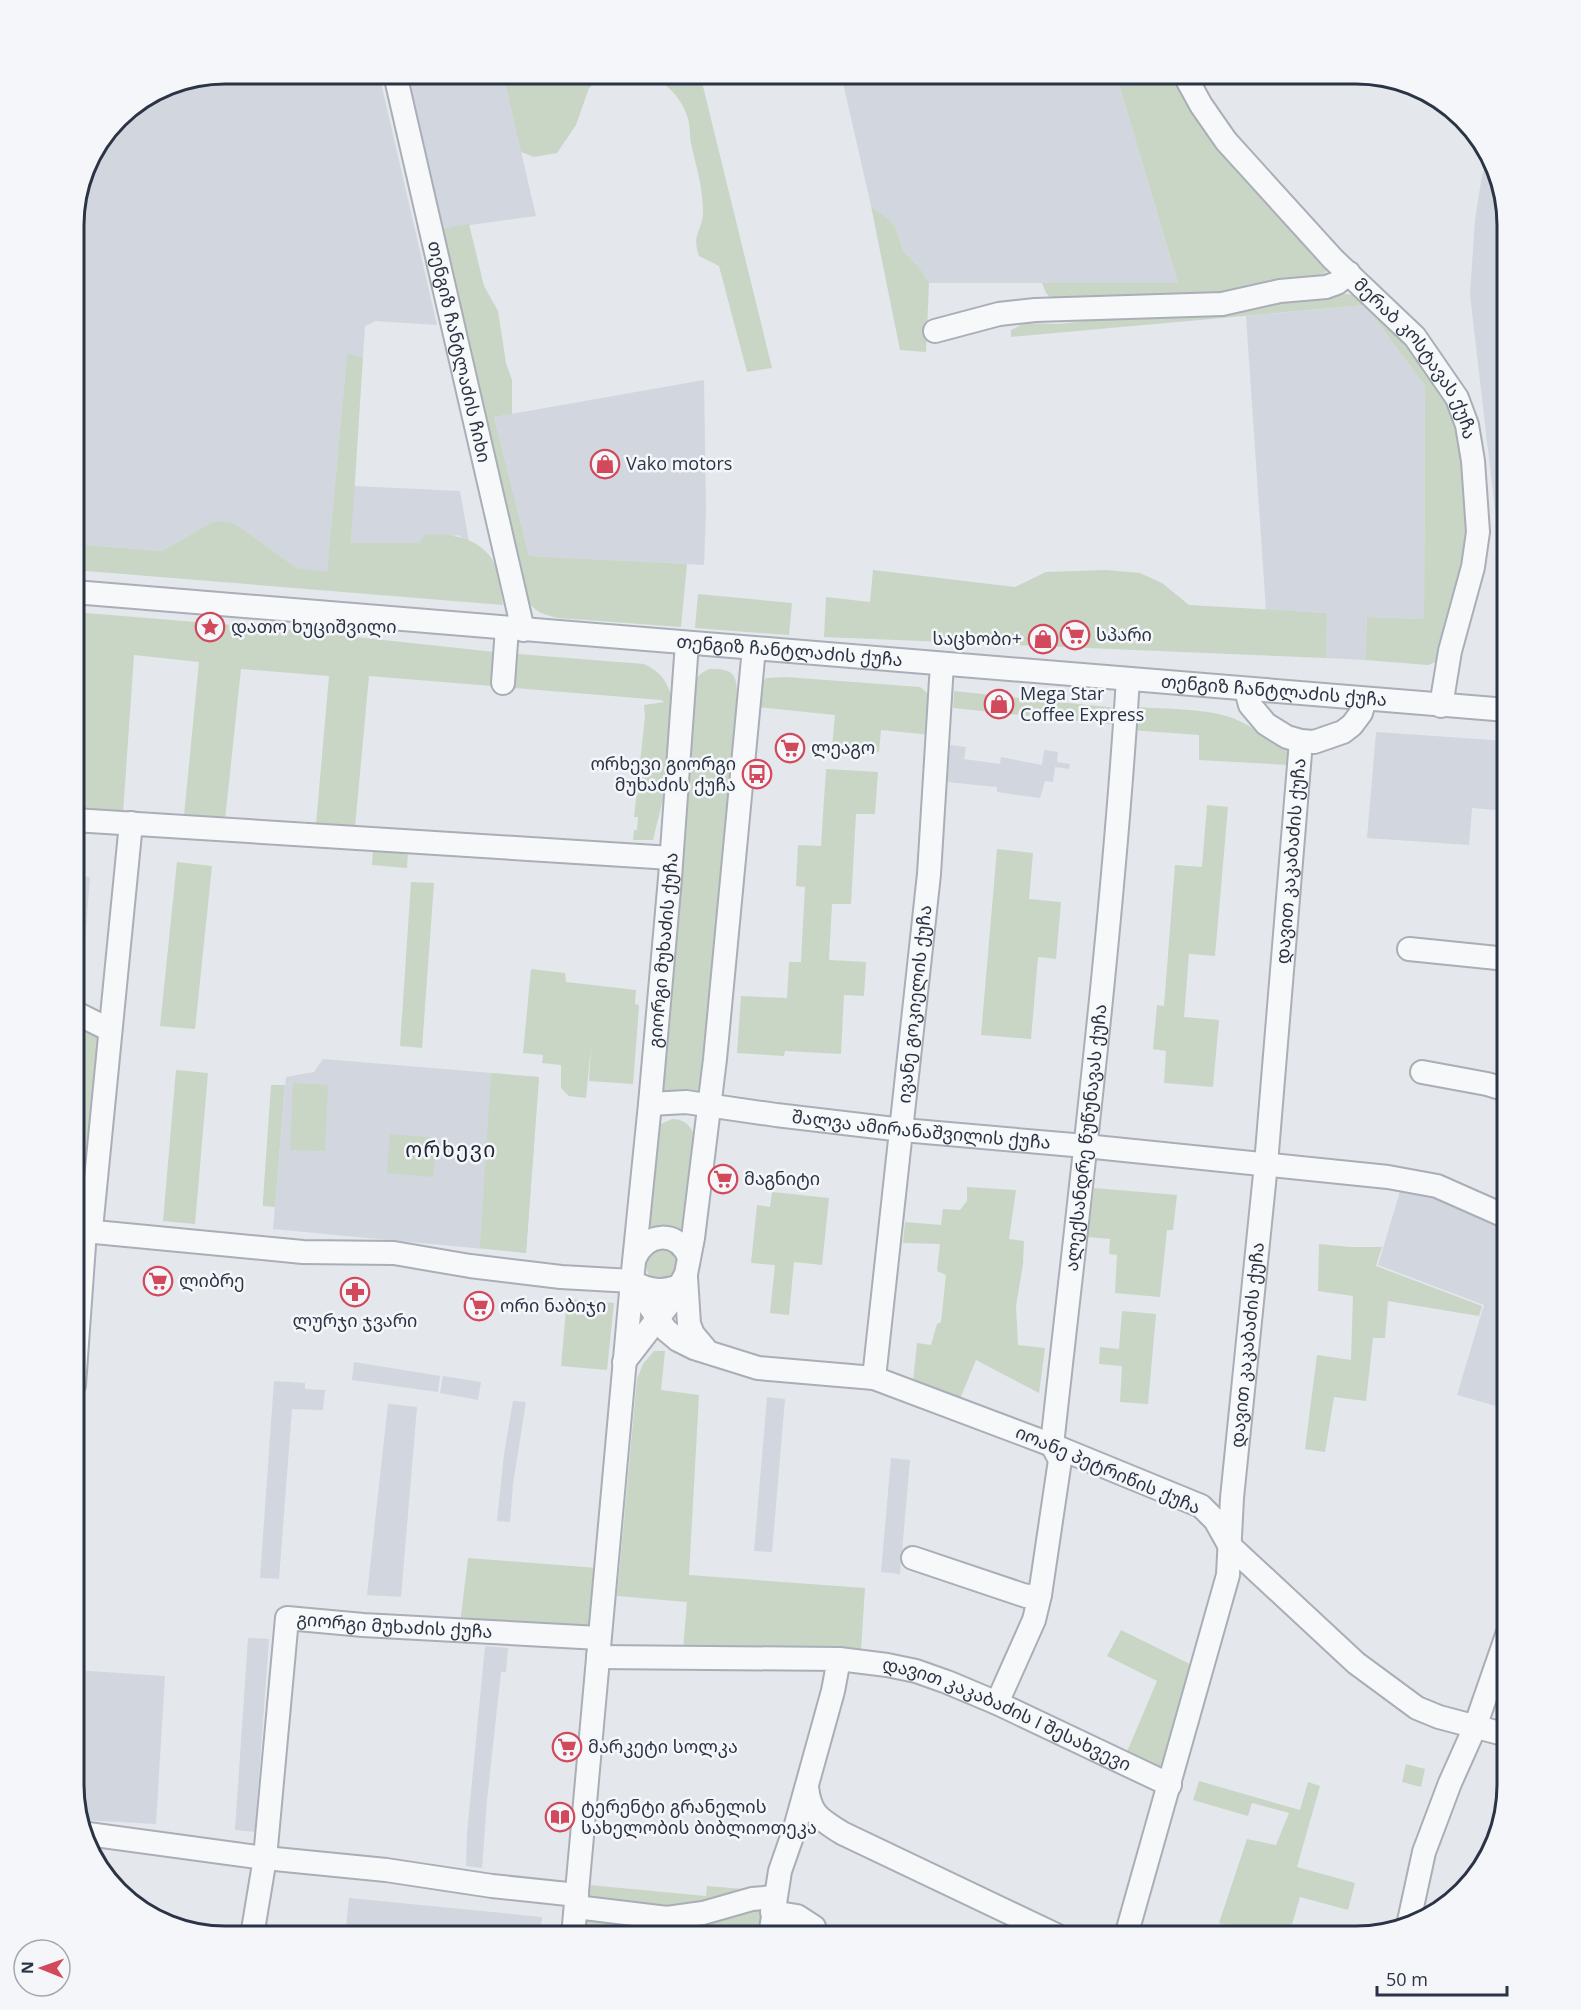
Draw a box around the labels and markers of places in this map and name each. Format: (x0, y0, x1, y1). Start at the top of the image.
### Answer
shop icon: Vako motors (589, 448, 621, 480)
place label: Vako motors (626, 451, 732, 475)
place icon: დათო ხუციშვილი (194, 611, 226, 643)
place label: დათო ხუციშვილი (231, 614, 397, 638)
supermarket icon: სპარი (1059, 619, 1091, 651)
place label: სპარი (1096, 622, 1152, 646)
shop icon: საცხობი+ (1027, 623, 1059, 655)
place label: საცხობი+ (933, 626, 1022, 650)
place label: Mega Star Coffee Express (1020, 681, 1144, 726)
shop icon: Mega Star Coffee Express (983, 688, 1015, 720)
supermarket icon: ლეაგო (774, 732, 806, 764)
place label: ლეაგო (811, 735, 875, 759)
place label: ორხევი გიორგი მუხაძის ქუჩა (590, 751, 736, 796)
bus stop icon: ორხევი გიორგი მუხაძის ქუჩა (741, 758, 773, 790)
supermarket icon: მაგნიტი (707, 1163, 739, 1195)
place label: მაგნიტი (744, 1166, 820, 1190)
supermarket icon: ლიბრე (142, 1265, 174, 1297)
place label: ლიბრე (179, 1268, 245, 1292)
pharmacy icon: ლურჯი ჯვარი (339, 1276, 371, 1308)
supermarket icon: ორი ნაბიჯი (463, 1290, 495, 1322)
place label: ორი ნაბიჯი (500, 1293, 606, 1317)
place label: ლურჯი ჯვარი (293, 1308, 417, 1332)
supermarket icon: მარკეტი სოლკა (551, 1731, 583, 1763)
place label: მარკეტი სოლკა (588, 1734, 738, 1758)
place label: ტერენტი გრანელის სახელობის ბიბლიოთეკა (581, 1794, 817, 1839)
library icon: ტერენტი გრანელის სახელობის ბიბლიოთეკა (544, 1801, 576, 1833)

